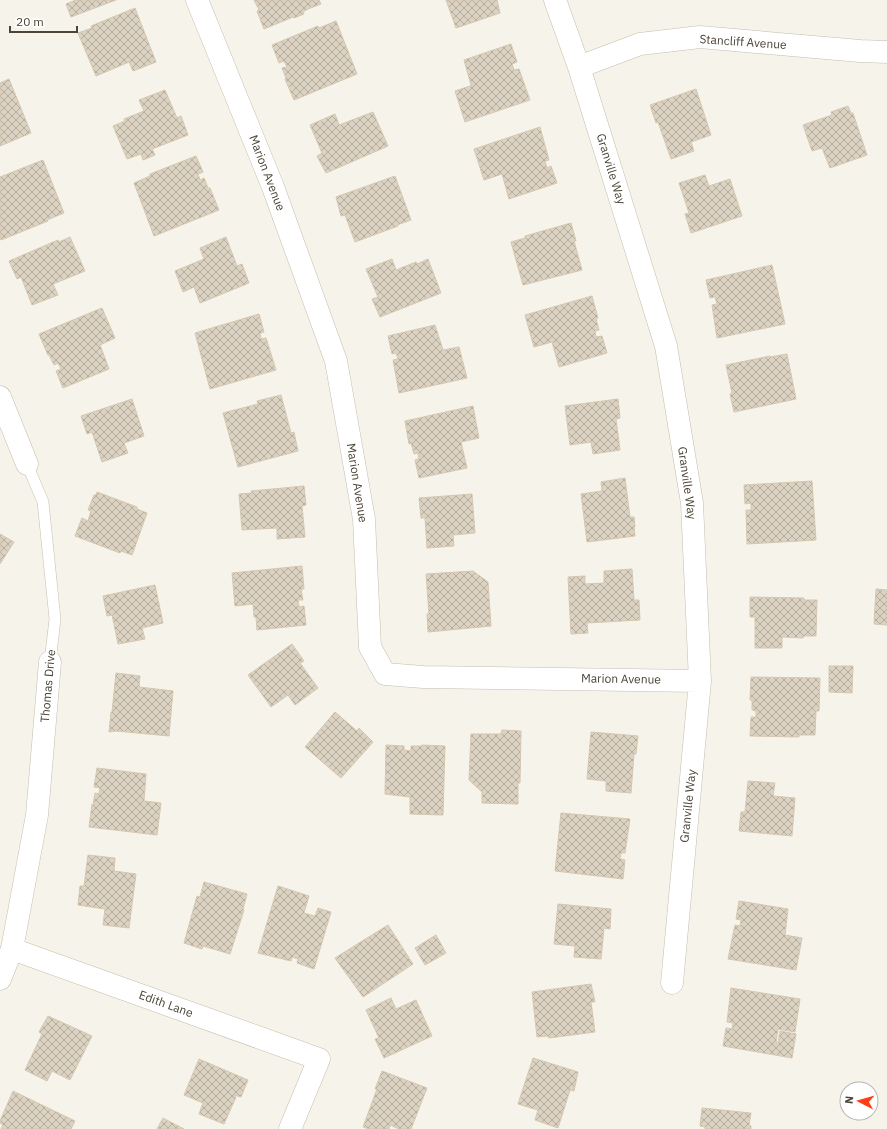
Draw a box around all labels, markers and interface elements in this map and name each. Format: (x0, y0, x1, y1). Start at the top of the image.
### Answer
scale bar (10, 8, 77, 34)
text: 20 m (16, 14, 44, 29)
street label: Stancliff Avenue (699, 31, 788, 52)
street label: Granville Way (594, 132, 629, 206)
street label: Marion Avenue (246, 133, 289, 213)
street label: Marion Avenue (344, 442, 371, 524)
street label: Granville Way (675, 445, 700, 520)
street label: Thomas Drive (37, 648, 58, 723)
street label: Marion Avenue (581, 670, 662, 687)
street label: Granville Way (676, 769, 699, 843)
street label: Edith Lane (137, 987, 196, 1020)
north arrow (839, 1081, 879, 1121)
text: N (842, 1095, 856, 1105)

